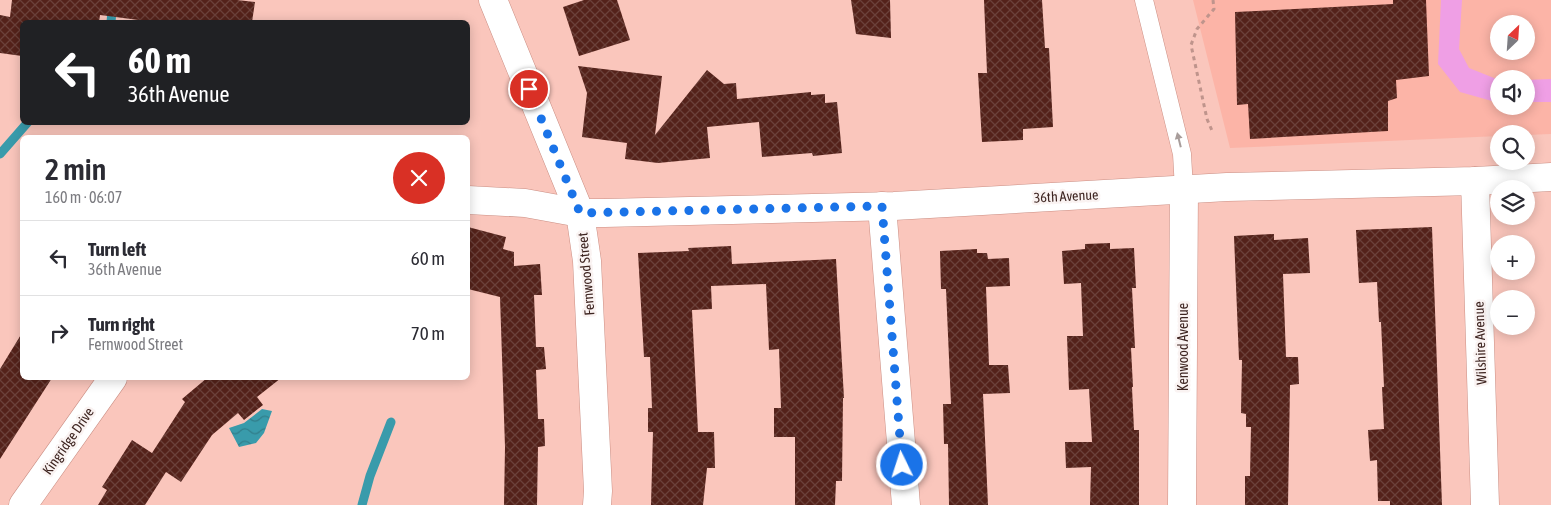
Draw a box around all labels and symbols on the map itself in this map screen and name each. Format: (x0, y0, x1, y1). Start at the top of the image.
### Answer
north arrow (1490, 15, 1535, 60)
pin (508, 68, 550, 110)
one-way arrow (1175, 133, 1183, 148)
street label: 36th Avenue (1033, 186, 1099, 206)
street label: Fernwood Street (574, 232, 598, 316)
street label: Wilshire Avenue (1471, 301, 1489, 385)
street label: Kenwood Avenue (1175, 303, 1191, 391)
street label: Kingridge Drive (39, 404, 97, 478)
position arrow (875, 438, 927, 490)

